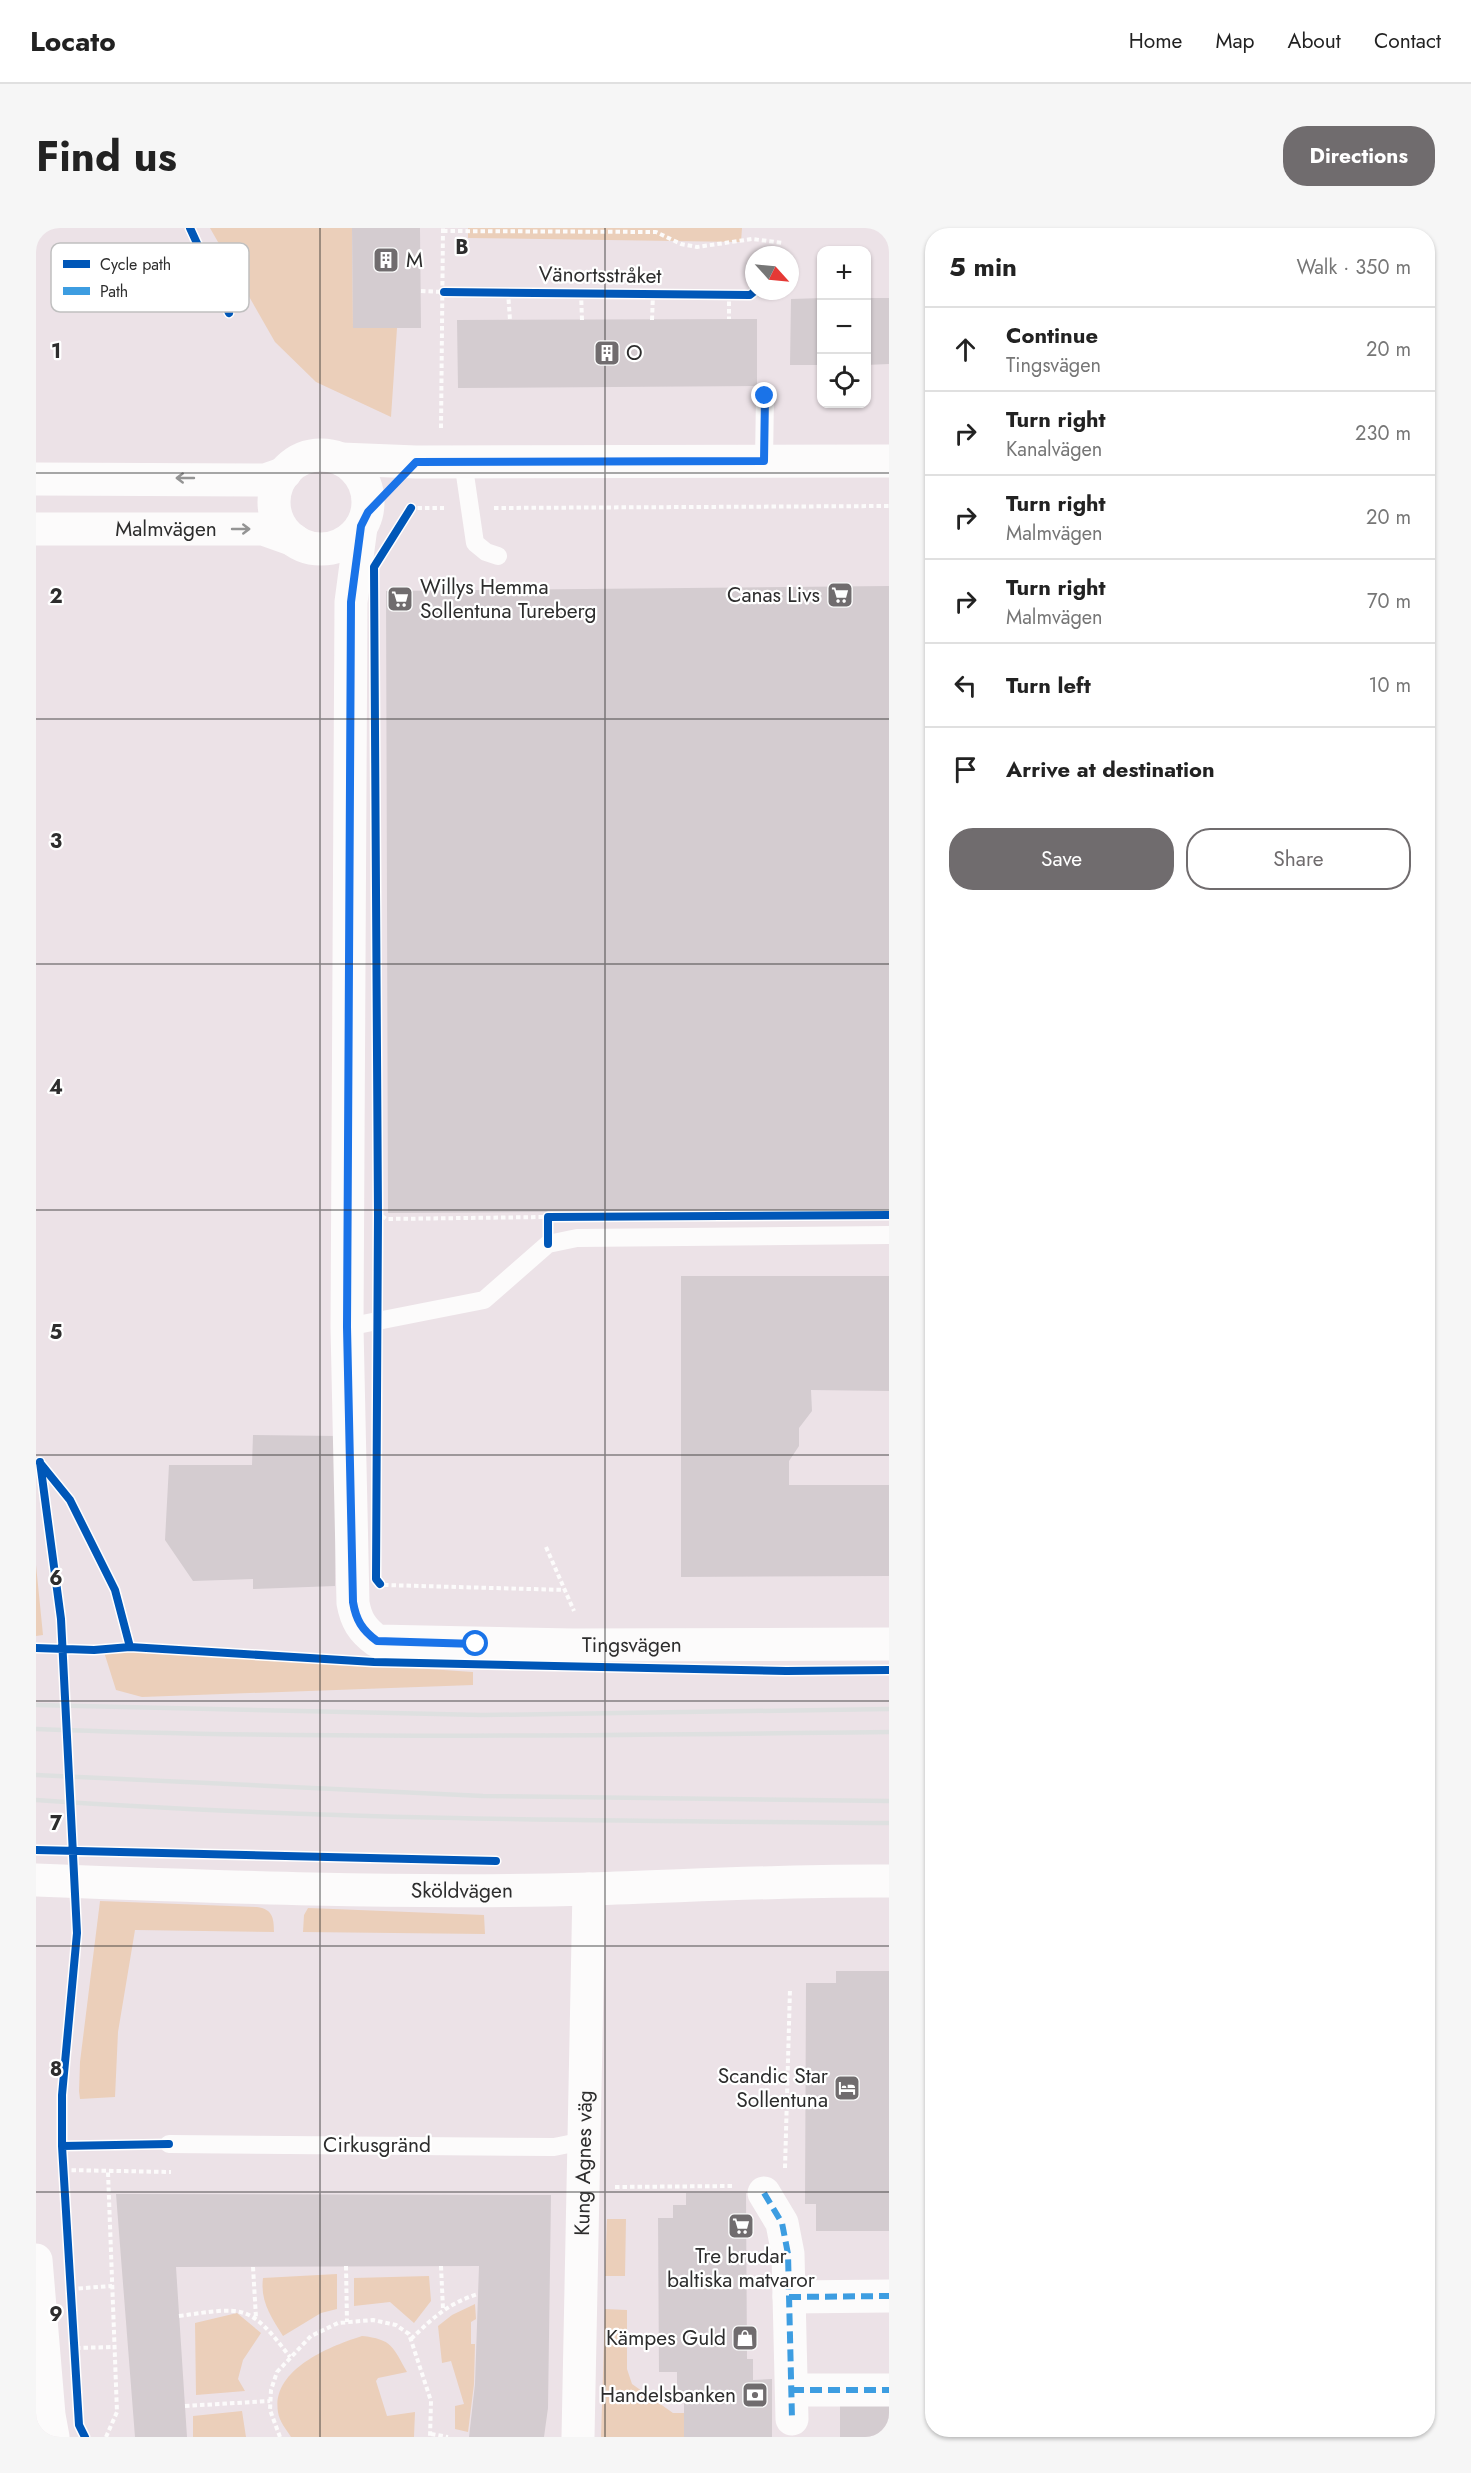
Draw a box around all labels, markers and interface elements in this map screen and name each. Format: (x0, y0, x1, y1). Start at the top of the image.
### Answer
text: Locato (30, 21, 116, 62)
text: Home (1129, 26, 1182, 56)
text: Map (1215, 26, 1255, 56)
text: About (1288, 26, 1341, 56)
text: Contact (1374, 26, 1441, 56)
text: Find us (36, 126, 177, 187)
button: Directions (1283, 126, 1435, 186)
text: B (455, 233, 469, 262)
legend (51, 243, 249, 312)
building icon: M (371, 245, 401, 275)
place label: M (406, 245, 423, 275)
north arrow (745, 246, 799, 300)
map controls (817, 246, 871, 408)
button: + (817, 246, 871, 300)
text: 5 min (949, 248, 1017, 286)
text: Cycle path (100, 253, 171, 276)
text: Walk · 350 m (1296, 253, 1411, 282)
street label: Vänortsstråket (538, 259, 662, 291)
text: Path (100, 280, 128, 303)
button: − (817, 300, 871, 354)
text: Continue (1006, 319, 1098, 351)
icon: ahead (949, 333, 982, 366)
text: 20 m (1366, 335, 1411, 364)
text: 1 (51, 337, 61, 366)
building icon: O (592, 338, 622, 368)
place label: O (626, 338, 643, 368)
text: Tingsvägen (1006, 351, 1101, 380)
button: locate (817, 354, 871, 408)
route end (751, 382, 777, 408)
text: Turn right (1006, 403, 1106, 435)
icon: right (949, 417, 982, 450)
text: 230 m (1355, 419, 1411, 448)
text: Kanalvägen (1006, 435, 1102, 464)
one-way arrow (176, 472, 196, 484)
text: Turn right (1006, 487, 1106, 519)
icon: right (949, 501, 982, 534)
text: 20 m (1366, 503, 1411, 532)
street label: Malmvägen (115, 514, 217, 544)
text: Malmvägen (1006, 519, 1103, 548)
one-way arrow (231, 523, 251, 535)
text: Turn right (1006, 571, 1106, 603)
place label: Willys Hemma Sollentuna Tureberg (420, 572, 596, 626)
place label: Canas Livs (727, 580, 820, 610)
supermarket icon: Canas Livs (825, 580, 855, 610)
text: 2 (49, 582, 63, 611)
supermarket icon: Willys Hemma Sollentuna Tureberg (385, 584, 415, 614)
icon: right (949, 585, 982, 618)
text: 70 m (1367, 587, 1411, 616)
text: Malmvägen (1006, 603, 1103, 632)
icon: left (949, 669, 982, 702)
text: Turn left (1006, 669, 1091, 701)
text: 10 m (1368, 671, 1411, 700)
icon: arrive (949, 753, 982, 786)
text: Arrive at destination (1006, 753, 1215, 785)
text: 3 (50, 827, 62, 856)
button: Save (949, 828, 1174, 890)
button: Share (1186, 828, 1411, 890)
text: 4 (49, 1073, 63, 1102)
text: 5 (50, 1318, 63, 1347)
text: 6 (49, 1564, 63, 1593)
route start (462, 1630, 488, 1656)
street label: Tingsvägen (582, 1630, 682, 1660)
text: 7 (50, 1809, 63, 1838)
street label: Sköldvägen (411, 1875, 513, 1906)
text: 8 (50, 2055, 62, 2084)
place label: Scandic Star Sollentuna (718, 2061, 829, 2115)
hotel icon: Scandic Star Sollentuna (832, 2073, 862, 2103)
street label: Kung Agnes väg (567, 2090, 600, 2236)
street label: Cirkusgränd (323, 2130, 431, 2160)
supermarket icon: Tre brudar baltiska matvaror (726, 2211, 756, 2241)
place label: Tre brudar baltiska matvaror (667, 2241, 816, 2295)
text: 9 (49, 2300, 63, 2329)
place label: Kämpes Guld (606, 2323, 726, 2353)
shop icon: Kämpes Guld (730, 2323, 760, 2353)
place label: Handelsbanken (600, 2380, 736, 2410)
bank icon: Handelsbanken (740, 2380, 770, 2410)

